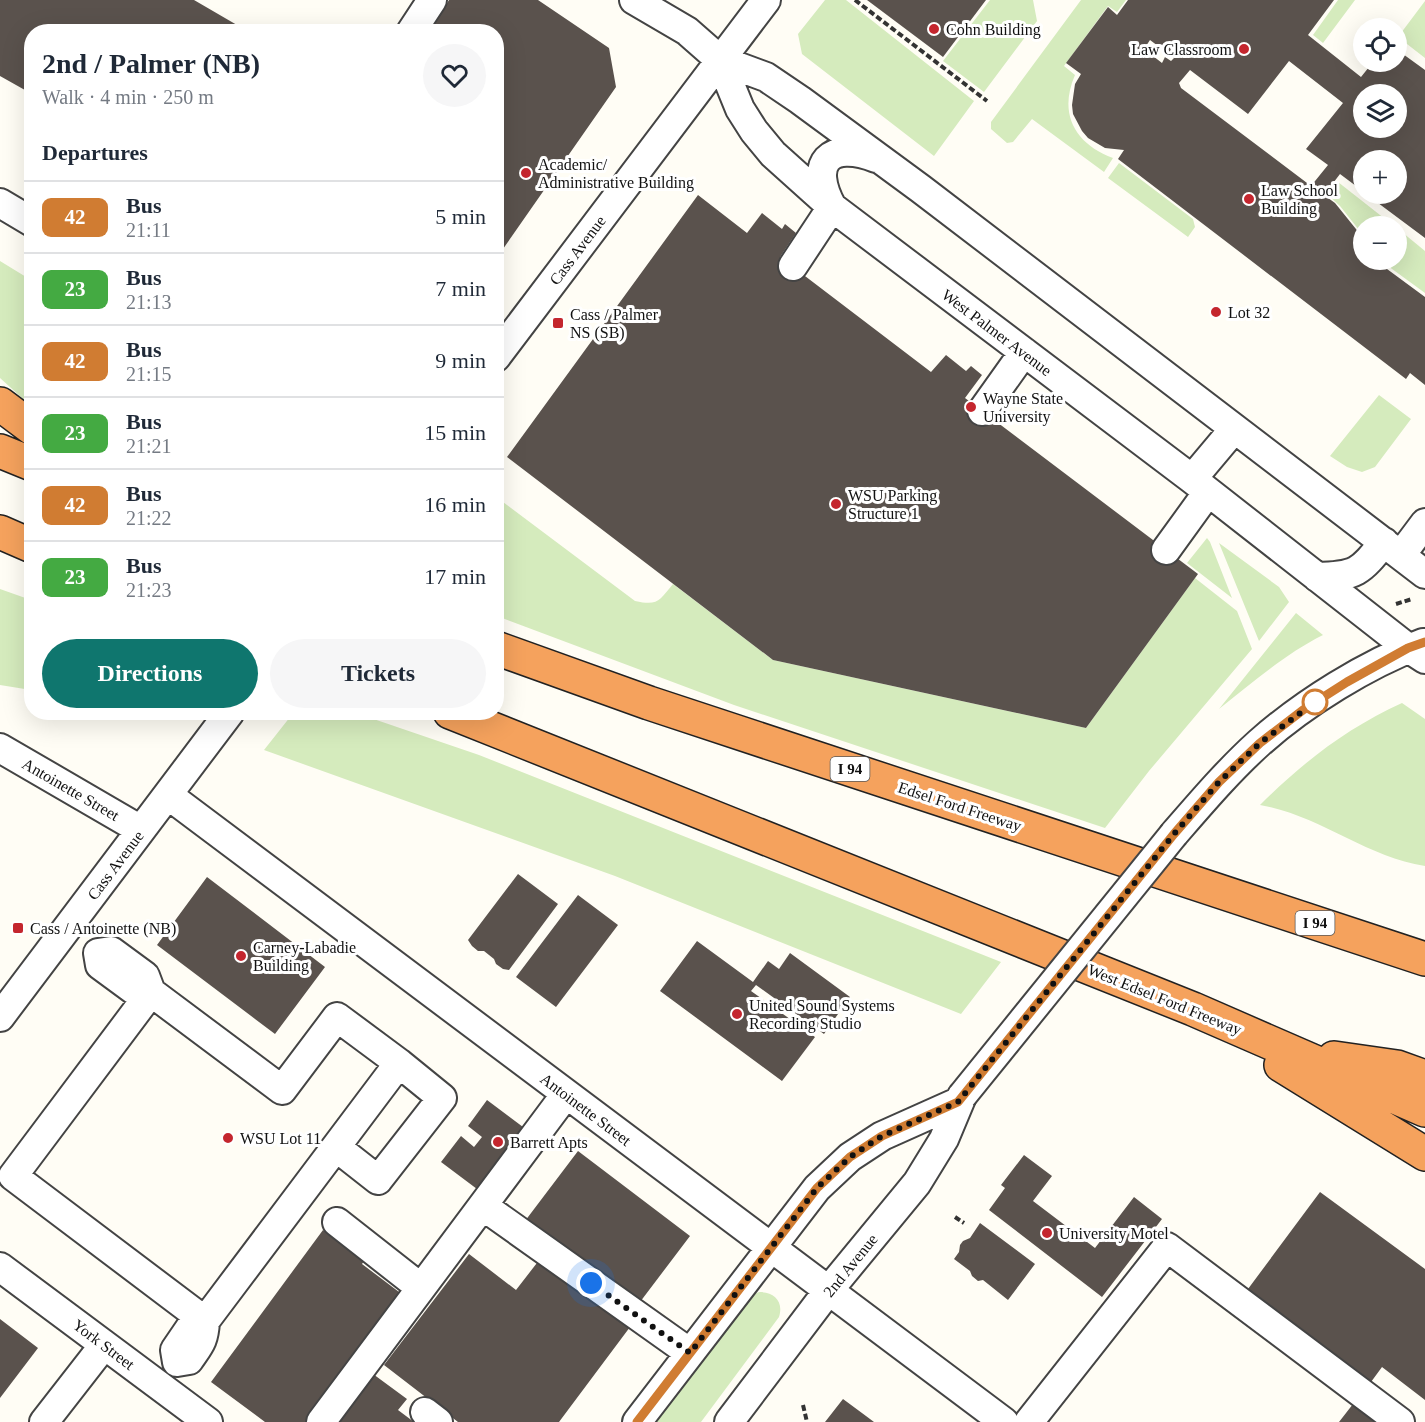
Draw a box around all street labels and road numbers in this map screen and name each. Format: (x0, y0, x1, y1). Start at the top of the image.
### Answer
street label: Cass Avenue (546, 212, 609, 288)
street label: West Palmer Avenue (939, 286, 1055, 379)
street label: Antoinette Street (19, 755, 123, 824)
road number: I 94 (830, 757, 870, 781)
street label: Edsel Ford Freeway (896, 778, 1024, 835)
street label: Cass Avenue (84, 827, 147, 903)
road number: I 94 (1296, 911, 1334, 935)
street label: West Edsel Ford Freeway (1085, 961, 1244, 1039)
street label: Antoinette Street (537, 1070, 635, 1149)
street label: 2nd Avenue (820, 1231, 881, 1300)
street label: York Street (70, 1316, 138, 1373)

